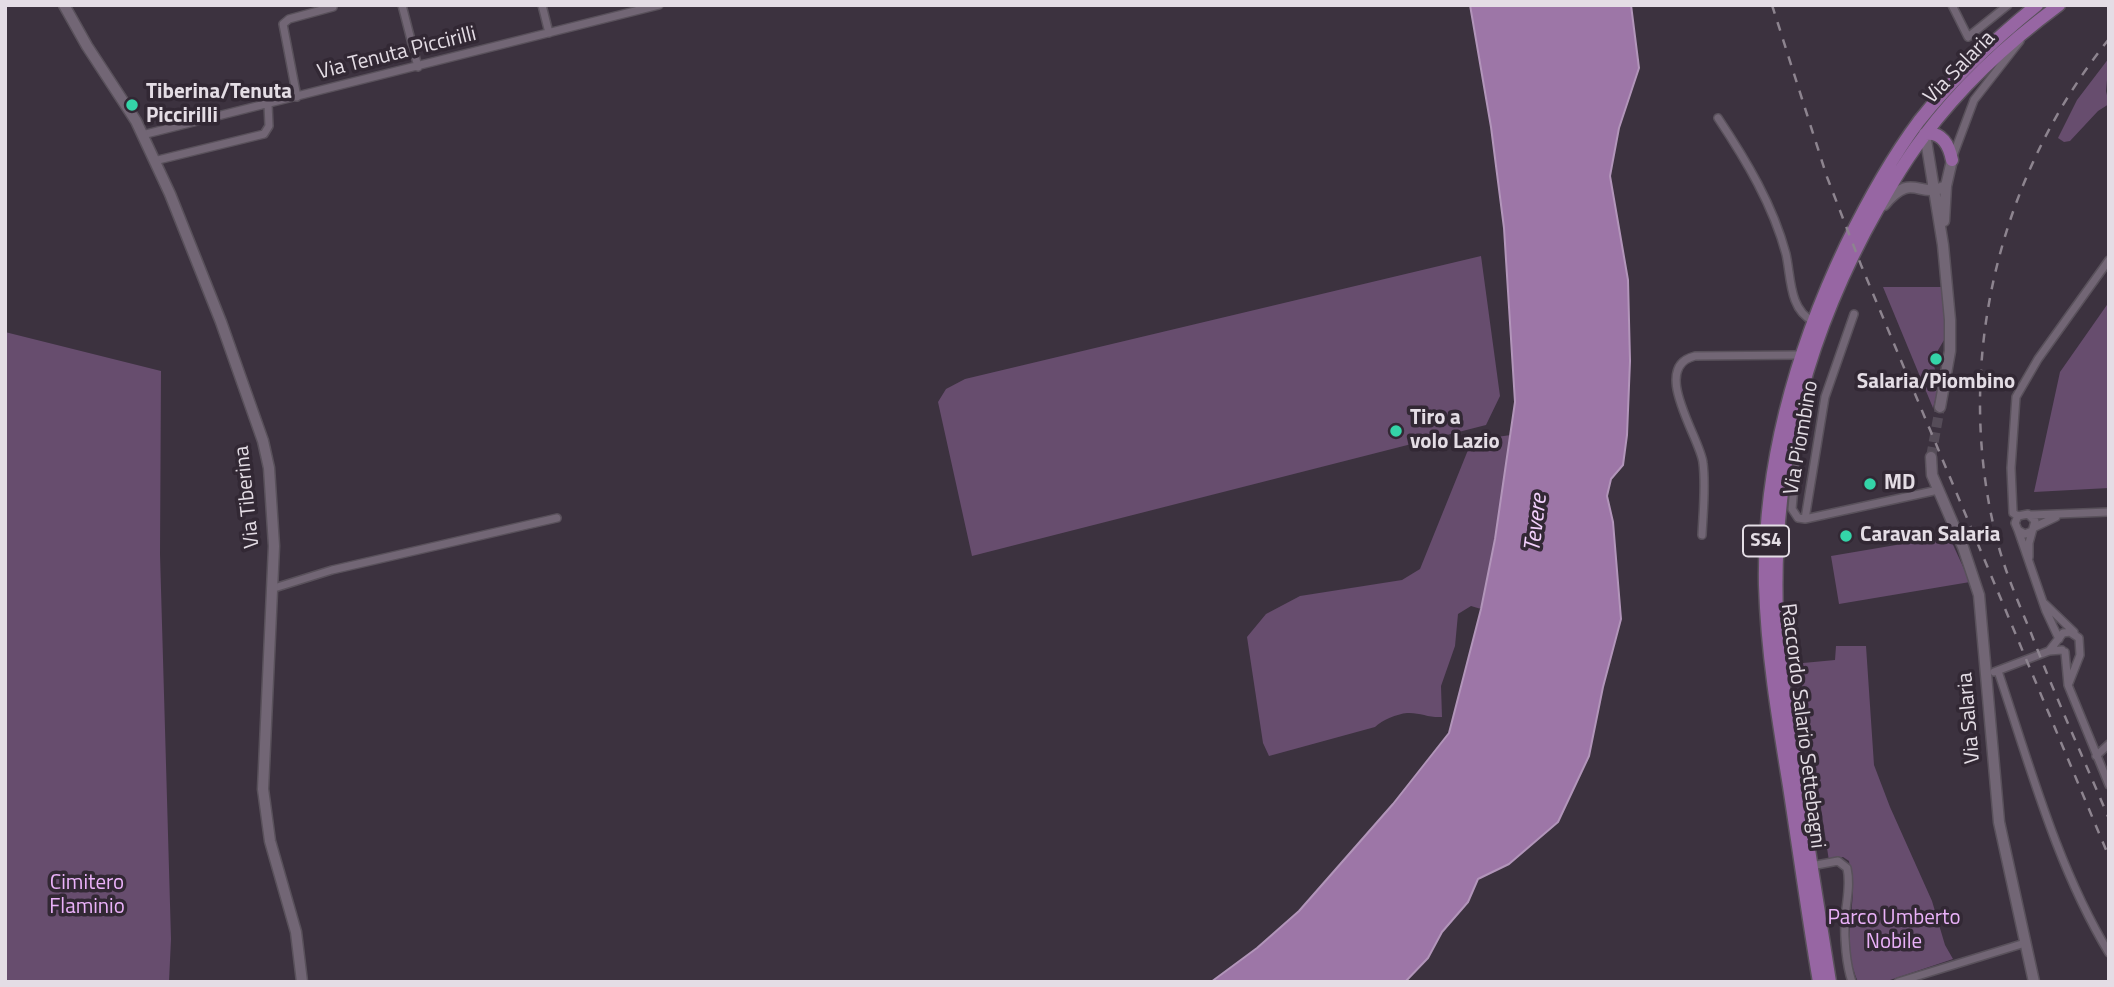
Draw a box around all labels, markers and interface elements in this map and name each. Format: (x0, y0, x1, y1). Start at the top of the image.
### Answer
street label: Via Tenuta Piccirilli (315, 22, 479, 86)
street label: Via Salaria (1919, 26, 2001, 110)
place label: Tiberina/Tenuta Piccirilli (146, 80, 292, 130)
marker: Tiberina/Tenuta Piccirilli (124, 97, 140, 113)
marker: Salaria/Piombino (1928, 351, 1944, 367)
place label: Salaria/Piombino (1857, 370, 2015, 396)
street label: Via Piombino (1780, 379, 1824, 497)
place label: Tiro a volo Lazio (1410, 406, 1500, 456)
marker: Tiro a volo Lazio (1388, 423, 1404, 439)
street label: Via Tiberina (230, 445, 266, 549)
place label: MD (1884, 471, 1915, 497)
marker: MD (1862, 476, 1878, 492)
water label: Tevere (1520, 493, 1554, 553)
place label: Caravan Salaria (1860, 523, 2000, 549)
road number: SS4 (1743, 526, 1789, 556)
marker: Caravan Salaria (1838, 528, 1854, 544)
street label: Raccordo Salario Settebagni (1774, 602, 1830, 850)
street label: Via Salaria (1953, 671, 1987, 765)
park label: Cimitero Flaminio (49, 871, 125, 921)
park label: Parco Umberto Nobile (1827, 906, 1961, 956)

